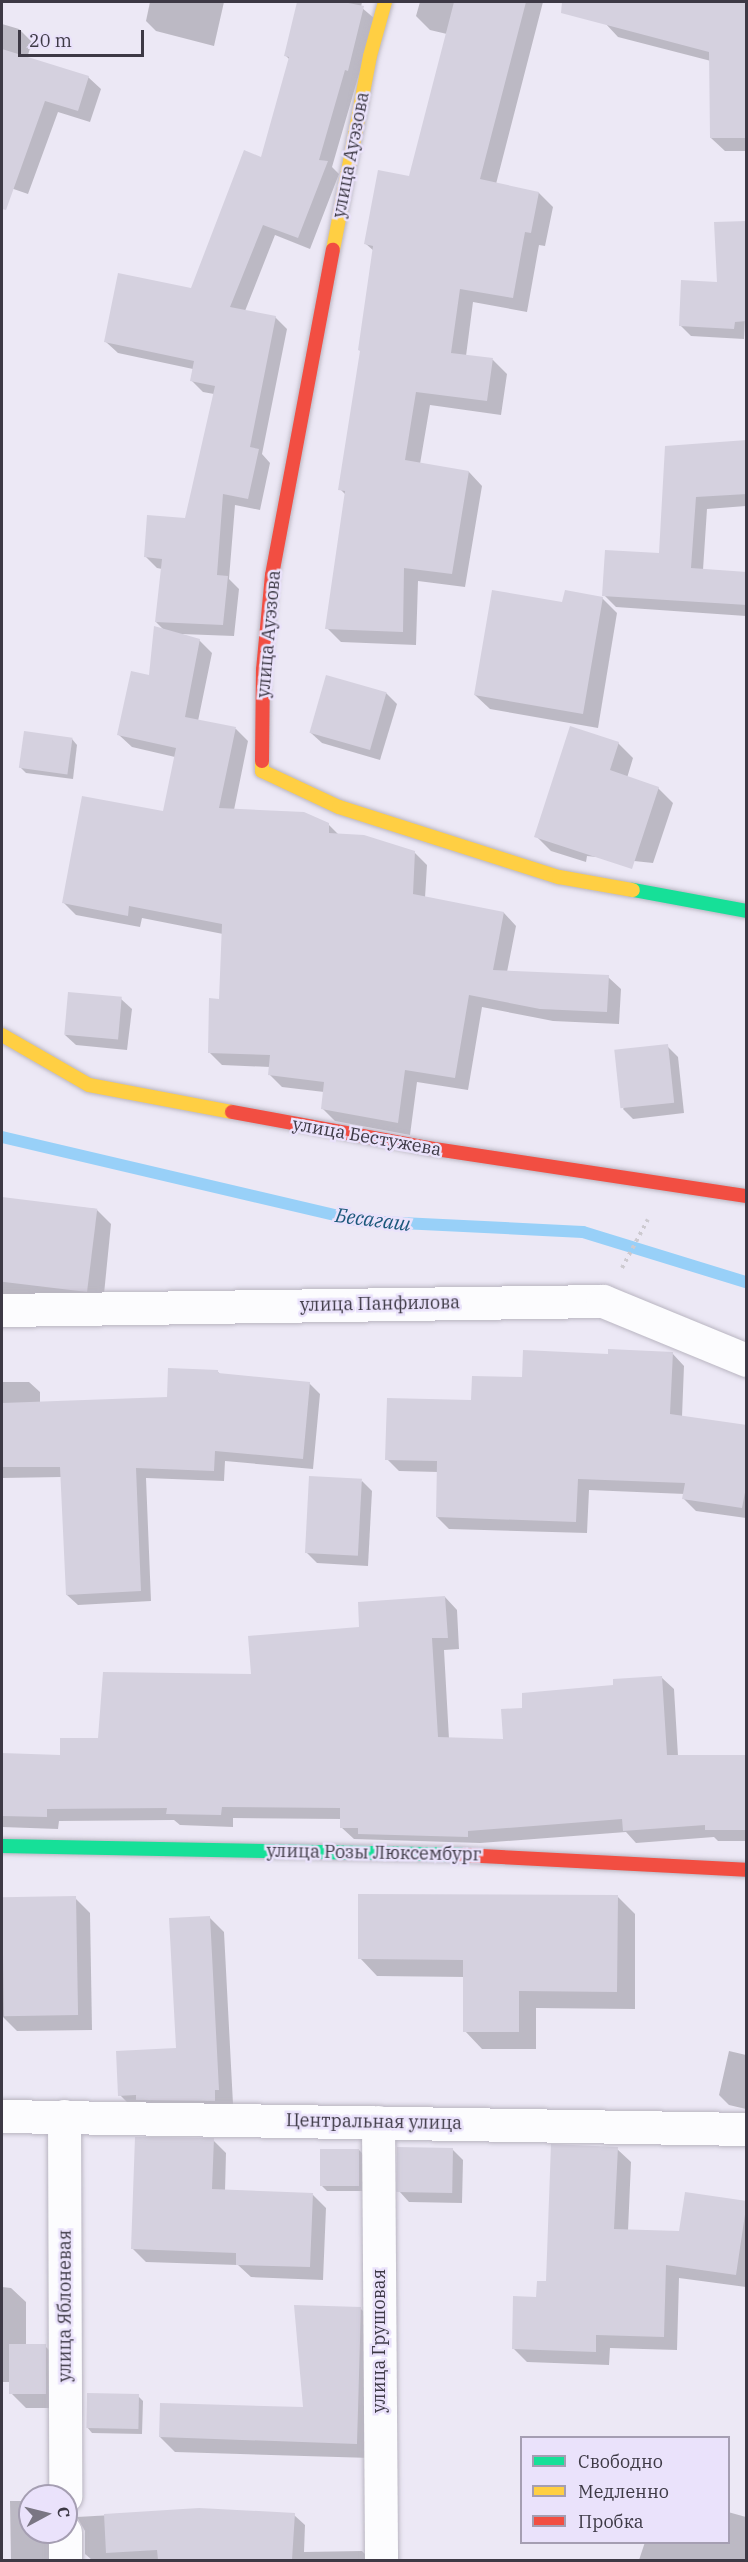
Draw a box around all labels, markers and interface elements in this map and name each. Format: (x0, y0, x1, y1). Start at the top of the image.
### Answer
scale bar (21, 18, 147, 56)
text: 20 m (29, 29, 72, 52)
street label: улица Ауэзова (328, 90, 374, 220)
street label: улица Ауэзова (253, 569, 285, 699)
street label: улица Бестужева (291, 1113, 443, 1161)
water label: Бесагаш (334, 1202, 412, 1236)
street label: улица Панфилова (300, 1292, 460, 1316)
street label: улица Розы Люксембург (266, 1840, 482, 1866)
street label: Центральная улица (286, 2110, 462, 2134)
street label: улица Яблоневая (54, 2230, 76, 2382)
street label: улица Грушовая (368, 2269, 390, 2413)
legend (520, 2436, 730, 2544)
text: Свободно (578, 2450, 663, 2473)
text: Медленно (578, 2480, 669, 2503)
north arrow (18, 2484, 78, 2544)
text: С (53, 2506, 74, 2519)
text: Пробка (578, 2510, 644, 2533)

